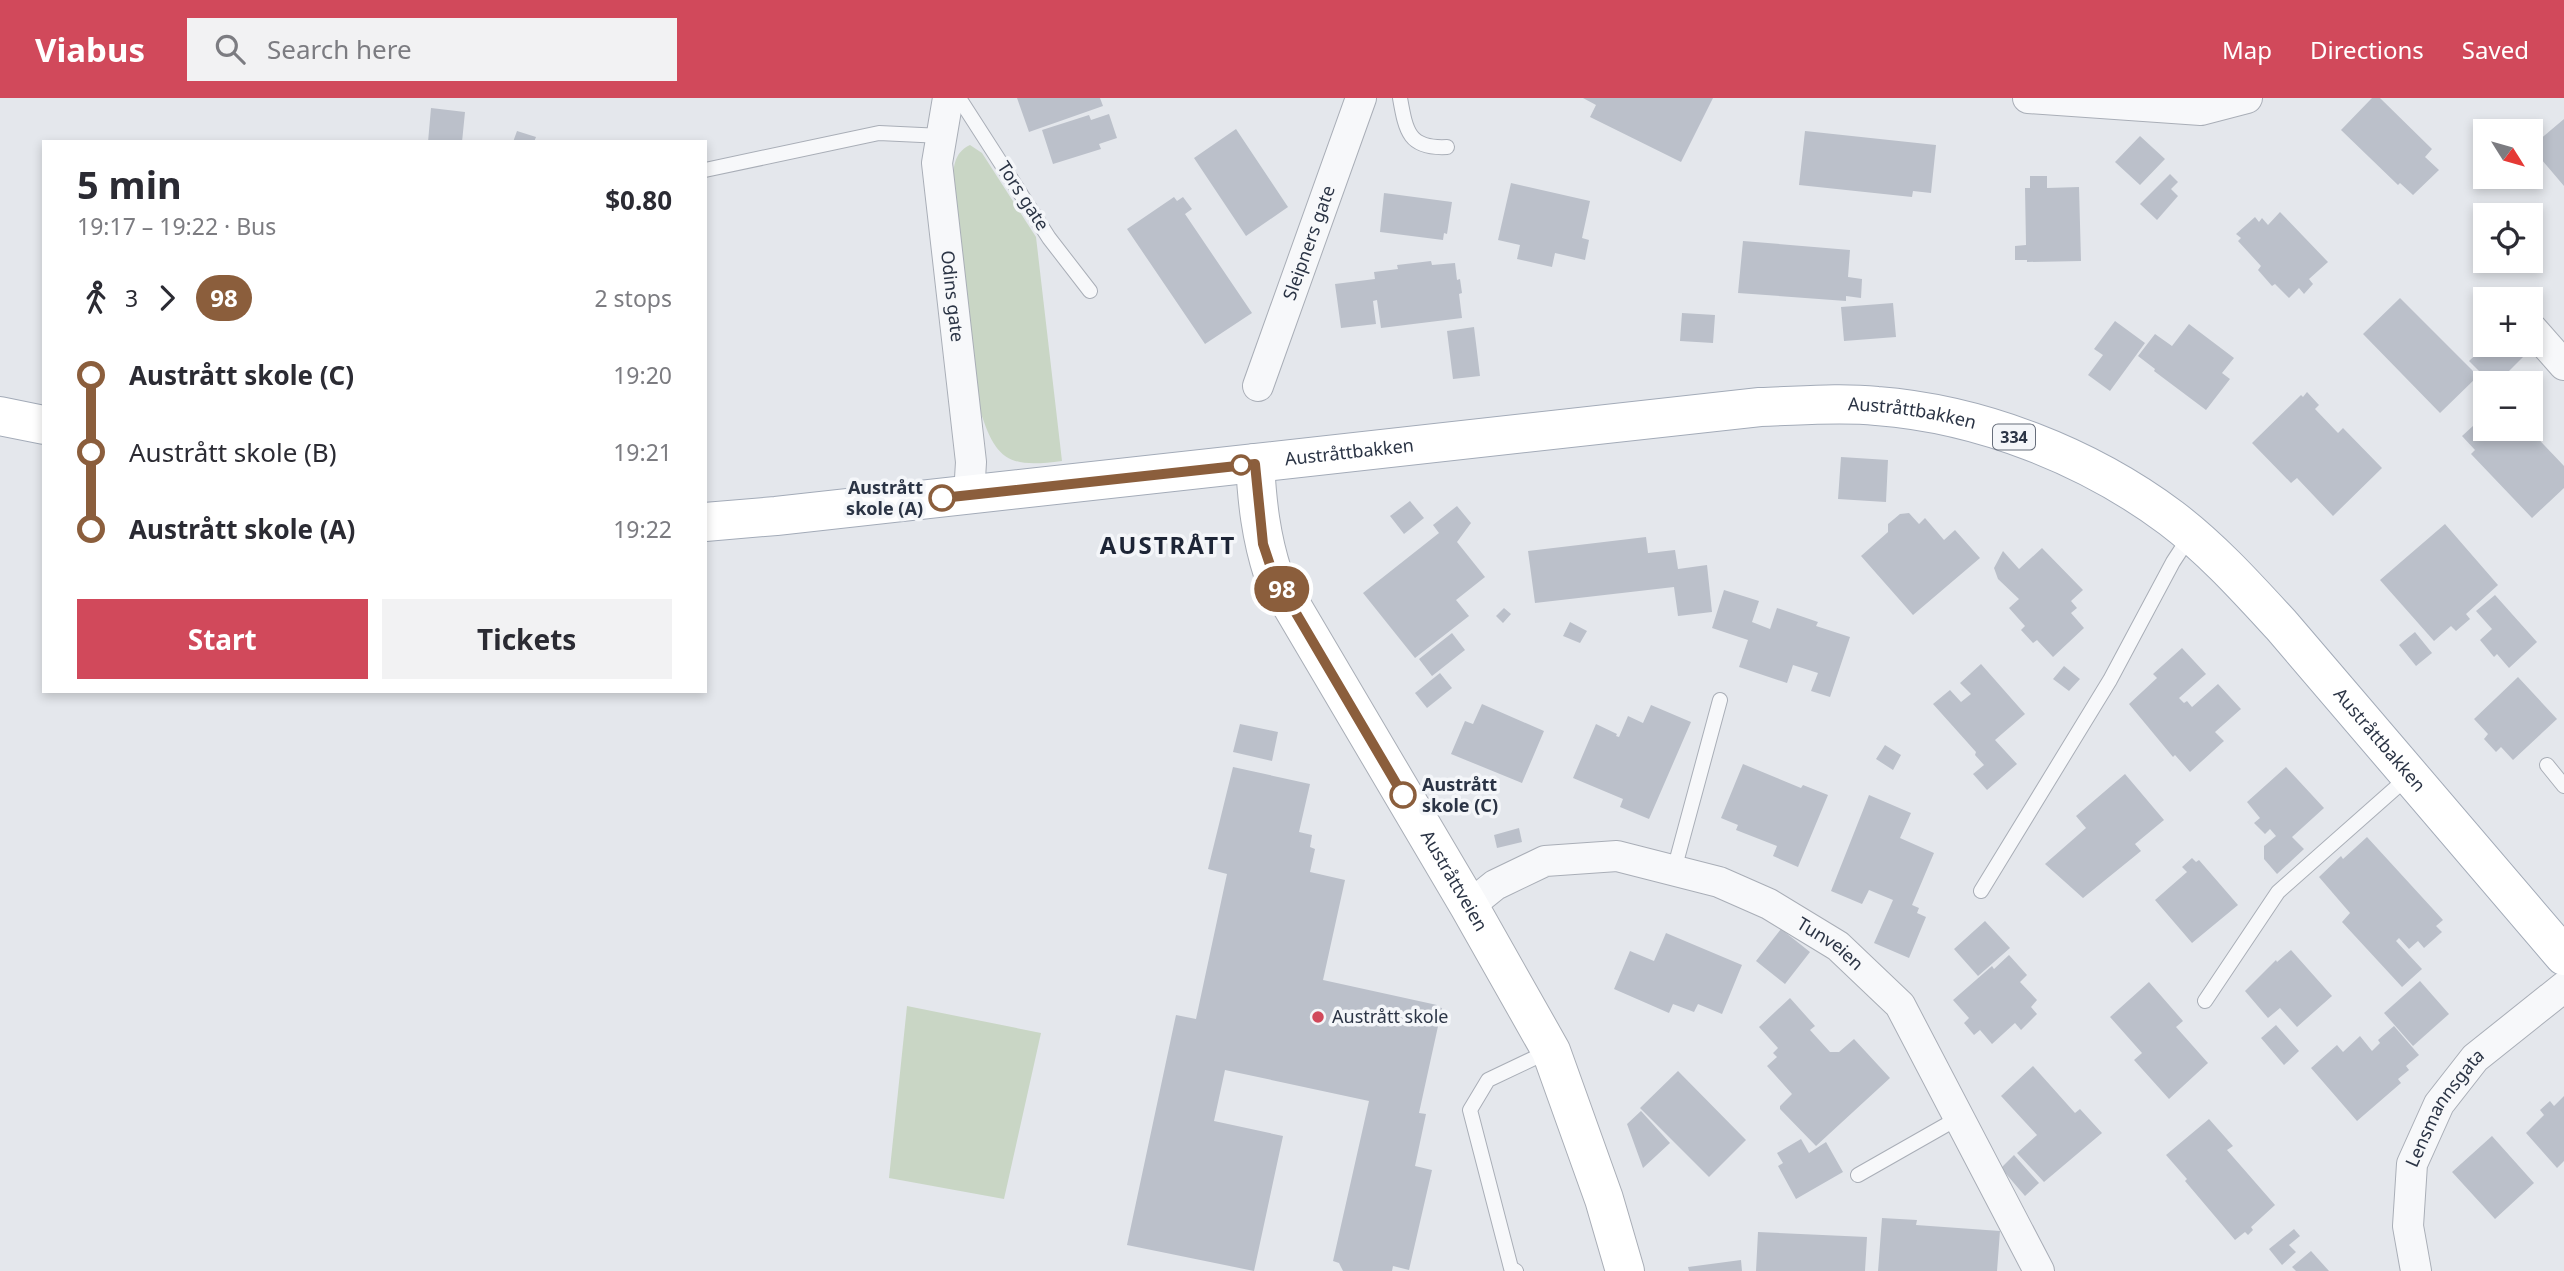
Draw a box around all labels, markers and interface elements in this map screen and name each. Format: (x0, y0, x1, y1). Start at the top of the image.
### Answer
search box (187, 18, 677, 81)
text: Viabus (35, 27, 145, 72)
icon: search (211, 30, 249, 68)
text: Search here (267, 31, 412, 67)
text: Map (2222, 33, 2272, 66)
text: Directions (2310, 33, 2424, 66)
text: Saved (2462, 33, 2529, 66)
north arrow (2473, 119, 2543, 189)
map controls (2473, 119, 2543, 441)
street label: Tors gate (992, 156, 1055, 235)
text: 5 min (77, 158, 182, 210)
text: $0.80 (605, 182, 672, 218)
street label: Sleipners gate (1277, 182, 1340, 303)
button: locate (2473, 203, 2543, 273)
text: 19:17 – 19:22 · Bus (77, 210, 276, 242)
street label: Odins gate (936, 249, 970, 343)
icon: walk (77, 279, 115, 317)
icon: forward (148, 279, 186, 317)
text: 98 (210, 281, 238, 314)
text: 3 (125, 282, 138, 314)
text: 2 stops (594, 282, 672, 314)
button: + (2473, 287, 2543, 357)
text: Austrått skole (C) (129, 357, 354, 393)
text: 19:20 (613, 359, 672, 391)
button: − (2473, 371, 2543, 441)
street label: Austråttbakken (1847, 391, 1979, 434)
road number: 334 (1993, 424, 2035, 450)
street label: Austråttbakken (1283, 432, 1415, 471)
text: Austrått skole (B) (129, 434, 337, 470)
text: 19:21 (613, 436, 672, 468)
unlabelled marker (1231, 455, 1251, 475)
place label: Austrått skole (A) (846, 475, 923, 520)
marker: Austrått skole (A) (929, 485, 955, 511)
text: Austrått skole (A) (129, 511, 355, 547)
text: 19:22 (613, 513, 672, 545)
district label: AUSTRÅTT (1100, 528, 1236, 561)
line badge: 98 (1250, 566, 1314, 612)
text: 98 (1268, 572, 1296, 605)
button: Start (77, 599, 368, 679)
button: Tickets (382, 599, 672, 679)
street label: Austråttbakken (2329, 682, 2431, 796)
place label: Austrått skole (C) (1422, 772, 1498, 817)
marker: Austrått skole (C) (1390, 782, 1416, 808)
street label: Austråttveien (1416, 825, 1494, 935)
street label: Tunveien (1793, 911, 1869, 975)
place label: Austrått skole (1332, 1004, 1449, 1028)
marker: Austrått skole (1310, 1009, 1326, 1025)
street label: Lensmannsgata (2399, 1043, 2488, 1171)

